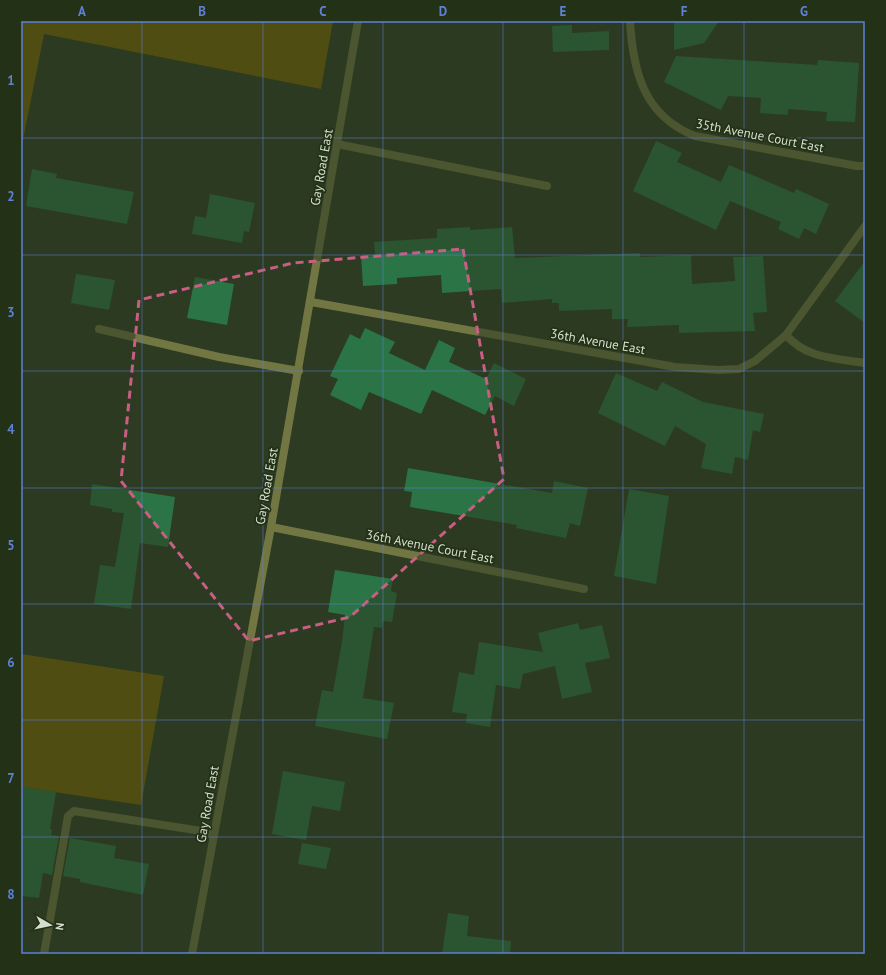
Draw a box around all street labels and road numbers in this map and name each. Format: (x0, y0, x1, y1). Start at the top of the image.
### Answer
street label: 35th Avenue Court East (695, 115, 826, 156)
street label: Gay Road East (306, 127, 337, 207)
street label: 36th Avenue East (549, 325, 647, 358)
street label: Gay Road East (251, 446, 282, 526)
street label: 36th Avenue Court East (365, 526, 496, 567)
street label: Gay Road East (192, 764, 223, 844)

